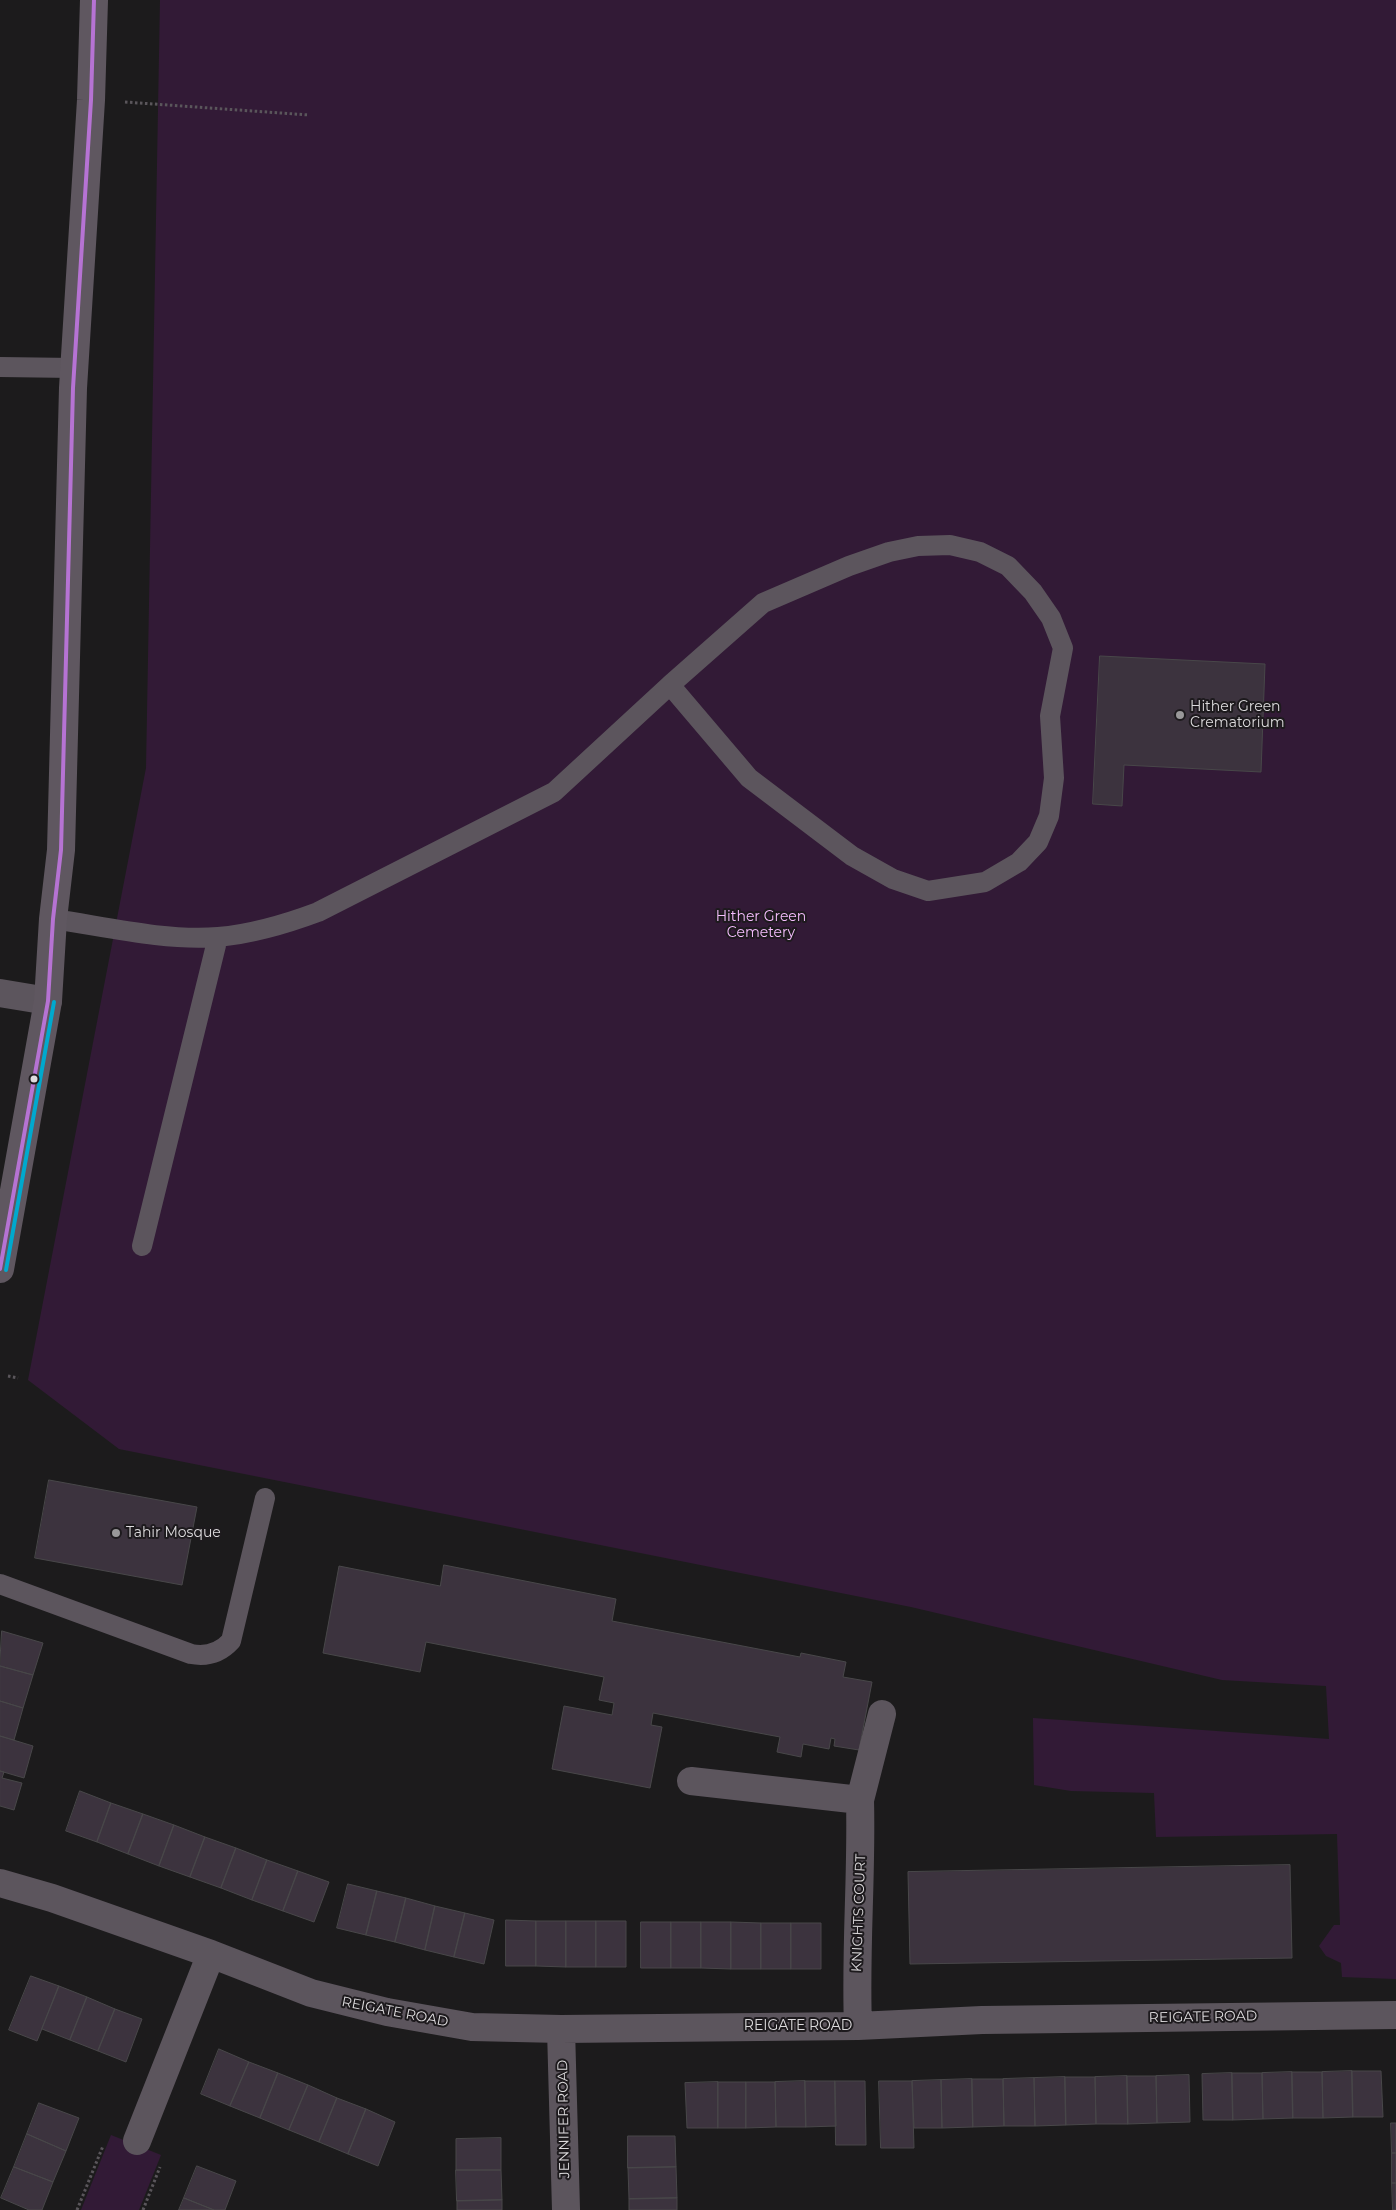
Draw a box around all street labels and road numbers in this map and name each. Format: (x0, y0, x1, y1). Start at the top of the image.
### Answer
street label: KNIGHTS COURT (849, 1854, 869, 1972)
street label: REIGATE ROAD (340, 1993, 450, 2031)
street label: REIGATE ROAD (1149, 2008, 1257, 2026)
street label: REIGATE ROAD (744, 2018, 852, 2034)
street label: JENNIFER ROAD (555, 2060, 573, 2178)

